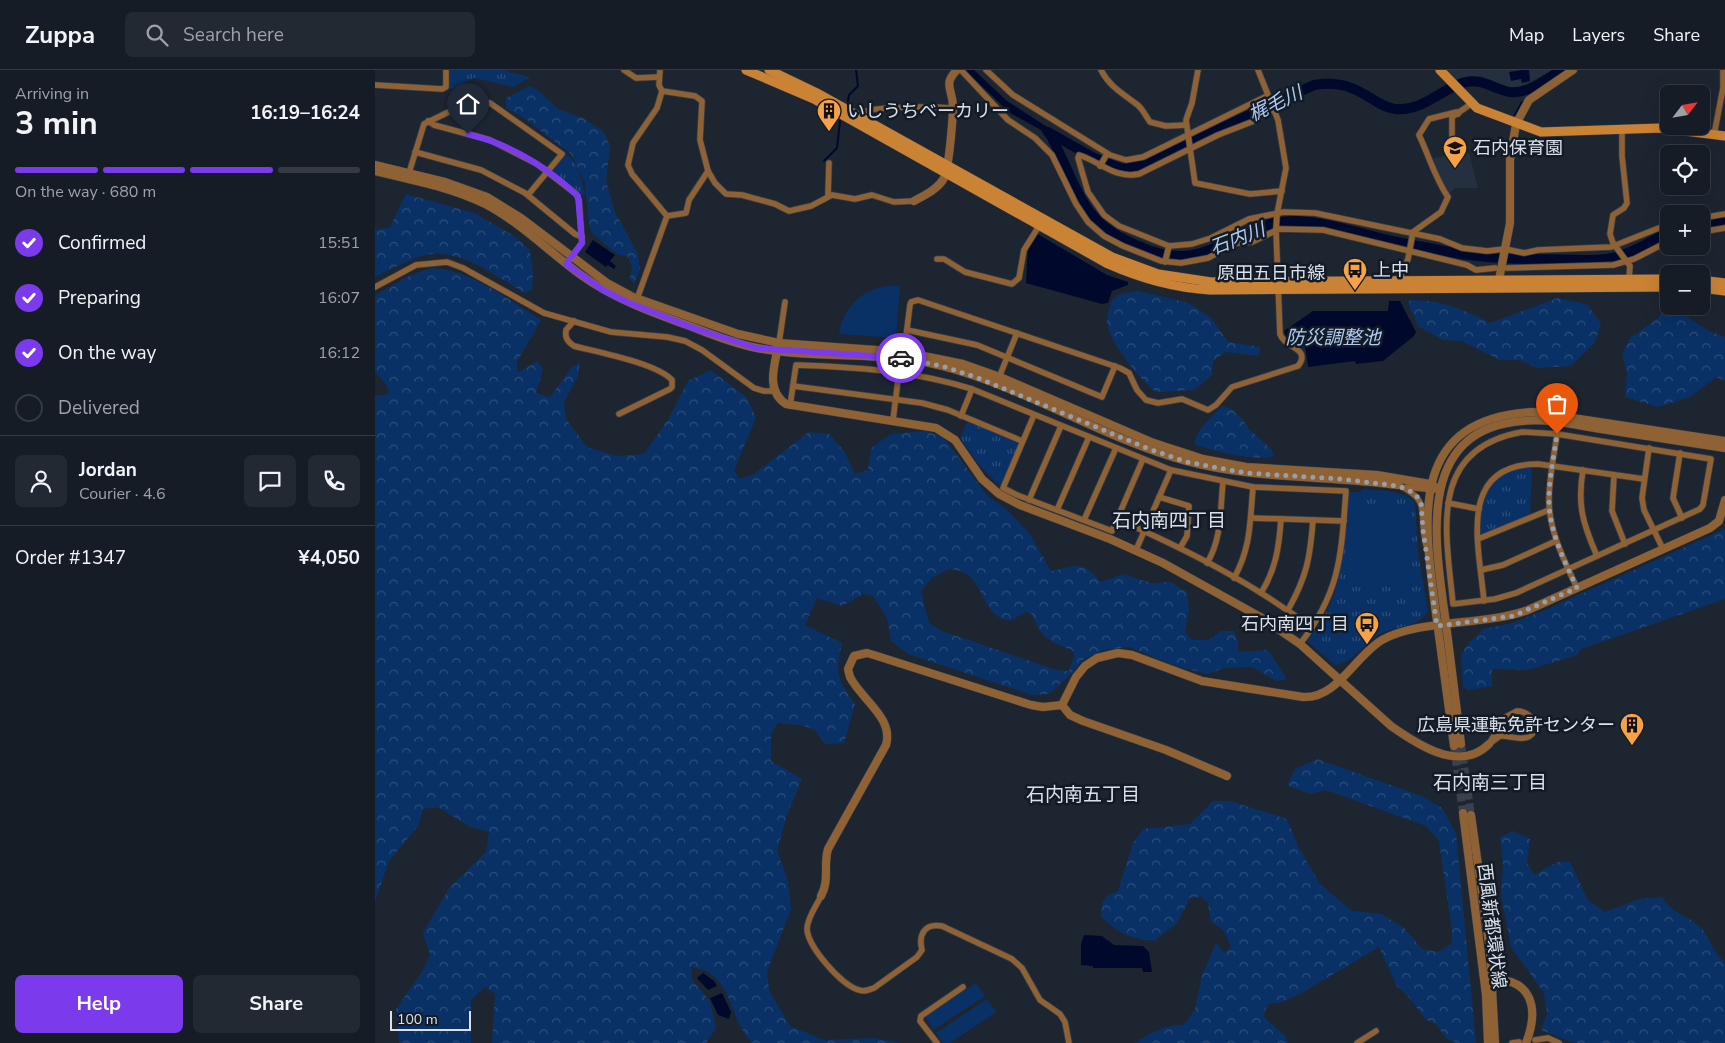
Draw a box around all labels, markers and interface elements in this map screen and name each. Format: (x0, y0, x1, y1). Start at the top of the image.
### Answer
search box (125, 12, 475, 57)
text: Zuppa (25, 19, 95, 51)
icon: search (143, 21, 171, 49)
text: Search here (183, 22, 284, 48)
text: Map (1509, 23, 1544, 47)
text: Layers (1572, 23, 1625, 47)
text: Share (1653, 23, 1700, 47)
water label: 梶毛川 (1244, 79, 1309, 128)
text: Arriving in (15, 83, 89, 105)
pin (447, 83, 489, 134)
north arrow (1660, 85, 1710, 135)
map controls (1660, 85, 1710, 315)
icon: home (454, 90, 482, 118)
building icon: いしうちベーカリー (816, 98, 842, 132)
place label: いしうちベーカリー (847, 99, 1009, 123)
text: 16:19–16:24 (250, 100, 360, 126)
text: 3 min (15, 102, 98, 145)
school or university icon: 石内保育園 (1442, 135, 1468, 169)
place label: 石内保育園 (1473, 136, 1563, 160)
button: locate (1660, 145, 1710, 195)
text: On the way · 680 m (15, 181, 156, 203)
button: + (1660, 205, 1710, 255)
water label: 石内川 (1206, 216, 1270, 261)
icon: check (15, 229, 43, 257)
text: Confirmed (58, 230, 146, 256)
text: 15:51 (318, 232, 360, 254)
bus stop icon: 上中 (1342, 257, 1368, 291)
place label: 上中 (1373, 258, 1409, 282)
street label: 原田五日市線 (1217, 261, 1325, 285)
button: − (1660, 265, 1710, 315)
icon: check (15, 284, 43, 312)
text: Preparing (58, 285, 141, 311)
text: 16:07 (318, 287, 360, 309)
water label: 防災調整池 (1285, 325, 1382, 351)
courier (876, 333, 926, 383)
icon: check (15, 339, 43, 367)
text: On the way (58, 340, 156, 366)
text: 16:12 (318, 342, 360, 364)
icon: car (887, 344, 915, 372)
pin (1536, 383, 1578, 434)
icon: bag (1543, 390, 1571, 418)
text: Delivered (58, 395, 140, 421)
button: person (15, 455, 67, 507)
button: chat (244, 455, 296, 507)
button: phone (308, 455, 360, 507)
text: Jordan (79, 457, 137, 483)
text: Courier · 4.6 (79, 483, 165, 505)
district label: 石内南四丁目 (1112, 508, 1226, 534)
text: Order #1347 (15, 545, 126, 571)
text: ¥4,050 (298, 545, 360, 571)
bus stop icon: 石内南四丁目 (1354, 611, 1380, 645)
place label: 石内南四丁目 (1241, 612, 1349, 636)
building icon: 広島県運転免許センター (1619, 712, 1645, 746)
place label: 広島県運転免許センター (1417, 713, 1615, 737)
district label: 石内南三丁目 (1433, 770, 1547, 796)
district label: 石内南五丁目 (1026, 782, 1140, 808)
street label: 西風新都環状線 (1472, 862, 1512, 990)
button: Help (15, 975, 183, 1033)
button: Share (193, 975, 360, 1033)
scale bar (390, 1008, 471, 1031)
text: 100 m (397, 1010, 438, 1029)

